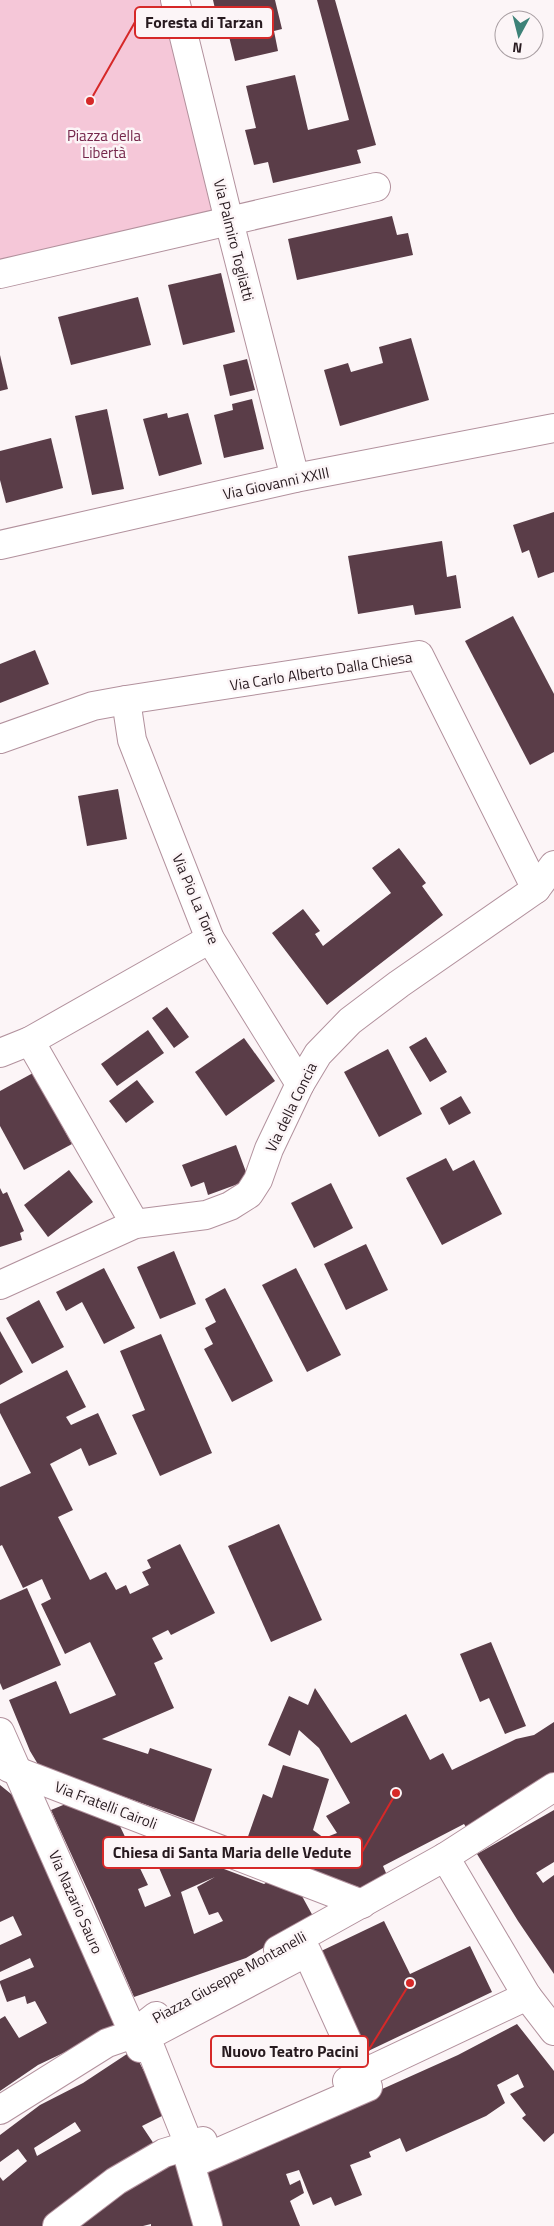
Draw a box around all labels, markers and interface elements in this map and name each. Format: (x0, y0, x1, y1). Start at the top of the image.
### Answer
callout: Foresta di Tarzan (135, 7, 273, 38)
text: Foresta di Tarzan (145, 10, 263, 34)
north arrow (494, 10, 544, 60)
text: N (511, 37, 523, 59)
park label: Piazza della Libertà (67, 124, 142, 164)
street label: Via Palmiro Togliatti (208, 177, 260, 303)
street label: Via Giovanni XXIII (221, 460, 331, 506)
street label: Via Carlo Alberto Dalla Chiesa (228, 645, 414, 697)
street label: Via Pio La Torre (167, 850, 225, 948)
street label: Via della Concia (259, 1058, 323, 1156)
street label: Via Fratelli Cairoli (51, 1775, 161, 1835)
callout: Chiesa di Santa Maria delle Vedute (103, 1837, 362, 1868)
text: Chiesa di Santa Maria delle Vedute (113, 1840, 351, 1864)
street label: Via Nazario Sauro (43, 1847, 109, 1957)
street label: Piazza Giuseppe Montanelli (148, 1925, 310, 2029)
callout: Nuovo Teatro Pacini (211, 2036, 368, 2067)
text: Nuovo Teatro Pacini (221, 2039, 359, 2063)

